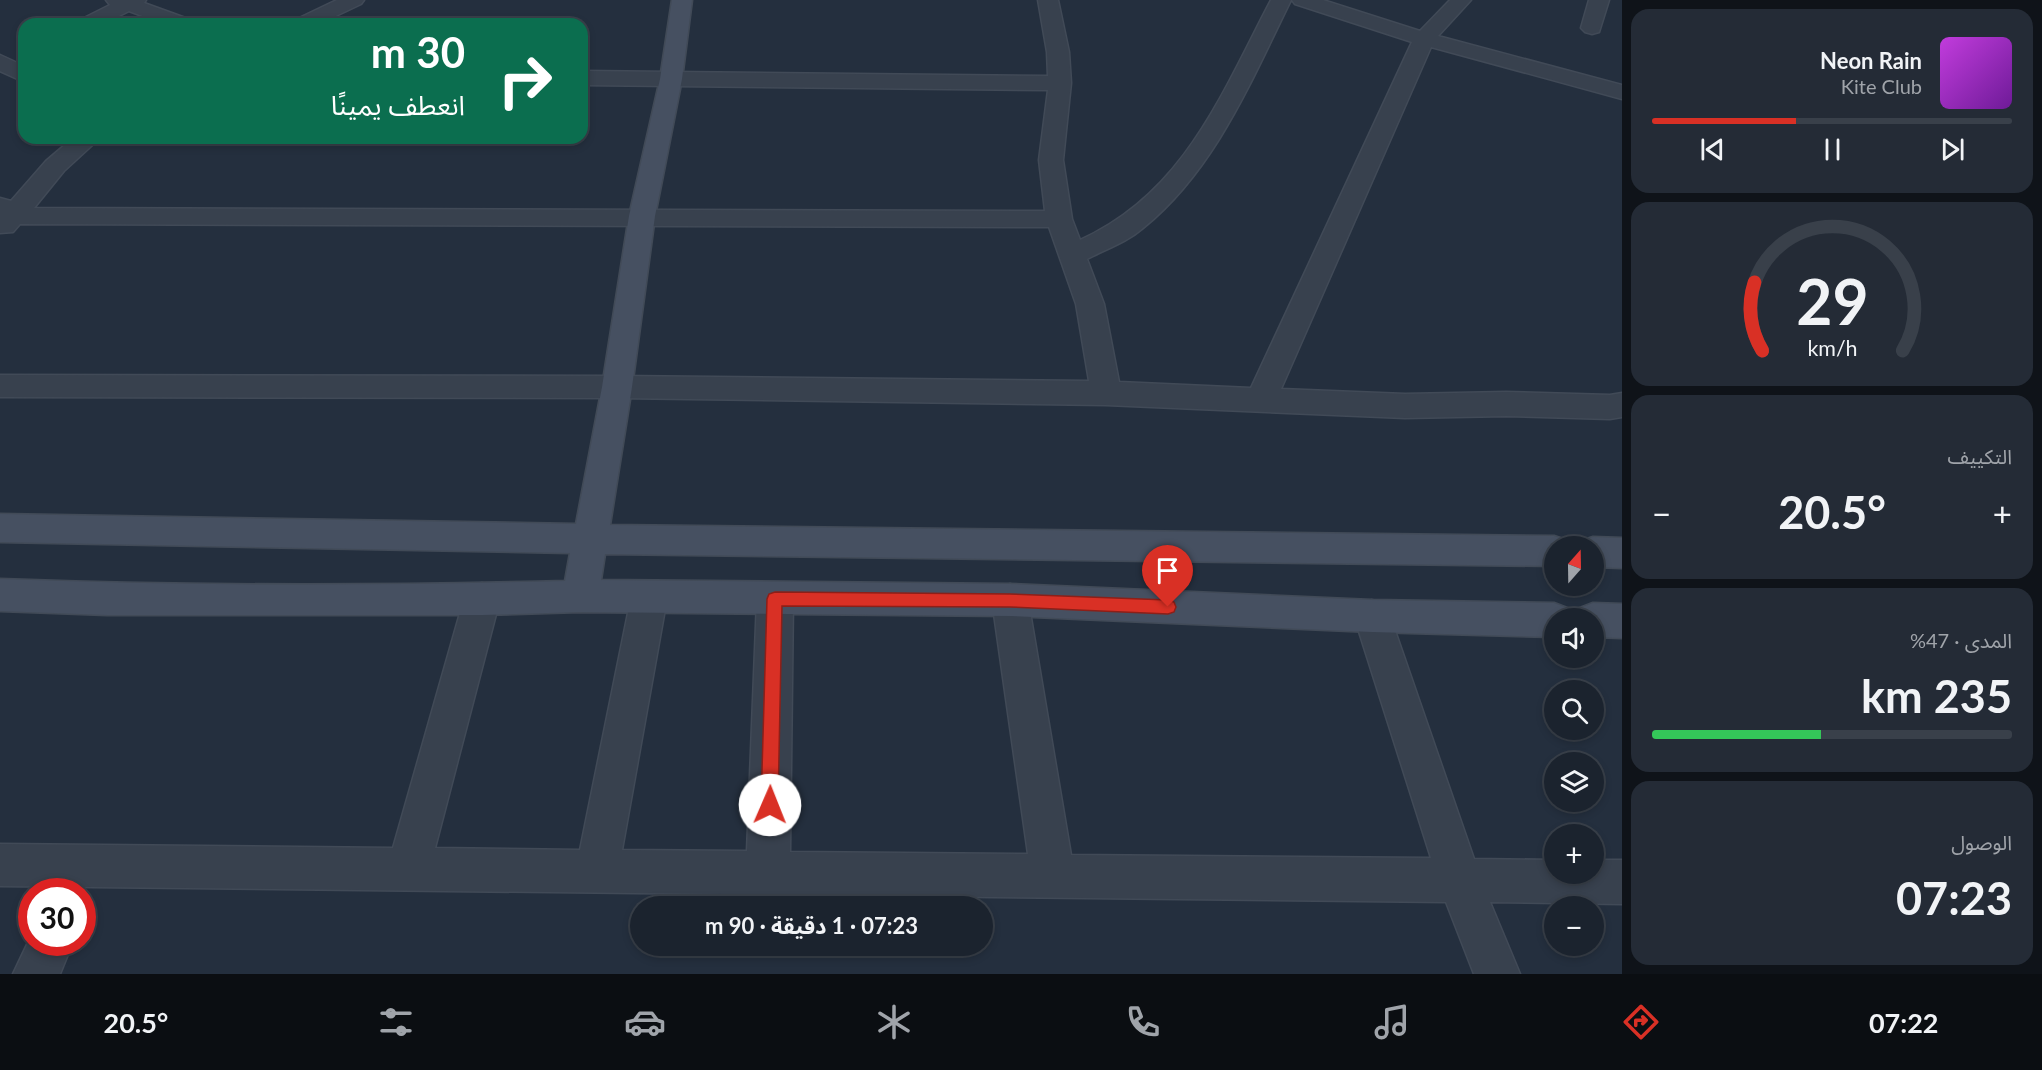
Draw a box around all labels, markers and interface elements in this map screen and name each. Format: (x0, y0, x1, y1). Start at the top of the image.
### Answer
text: 30 m (371, 27, 465, 77)
icon: right (486, 42, 564, 120)
text: Neon Rain (1820, 47, 1922, 74)
text: Kite Club (1841, 74, 1922, 98)
text: انعطف يمينًا (331, 88, 465, 121)
icon: previous (1696, 133, 1729, 166)
icon: pause (1816, 133, 1849, 166)
icon: next (1936, 133, 1969, 166)
text: 29 (1796, 263, 1868, 338)
text: km/h (1807, 335, 1857, 361)
text: التكييف (1948, 444, 2012, 468)
text: 20.5° (1778, 485, 1886, 539)
text: − (1652, 493, 1671, 533)
text: + (1993, 493, 2012, 533)
north arrow (1544, 536, 1604, 596)
map controls (1544, 536, 1604, 956)
pin (1142, 545, 1193, 607)
icon: arrive (1151, 554, 1184, 587)
button: sound (1544, 608, 1604, 668)
text: المدى · 47% (1910, 628, 2012, 652)
text: 235 km (1861, 669, 2012, 723)
button: search (1544, 680, 1604, 740)
button: layers (1544, 752, 1604, 812)
position arrow (738, 773, 802, 837)
button: + (1544, 824, 1604, 884)
text: الوصول (1951, 830, 2012, 854)
text: 07:23 (1896, 871, 2012, 925)
speed limit sign: 30 (18, 878, 96, 956)
button: − (1544, 896, 1604, 956)
text: 07:23 · 1 دقيقة · 90 m (705, 912, 918, 939)
icon: filters (375, 1001, 417, 1043)
icon: car (624, 1001, 666, 1043)
icon: climate (873, 1001, 915, 1043)
icon: phone (1122, 1001, 1164, 1043)
icon: music (1371, 1001, 1413, 1043)
icon: directions (1620, 1001, 1662, 1043)
text: 20.5° (104, 1006, 168, 1039)
text: 07:22 (1869, 1006, 1939, 1039)

